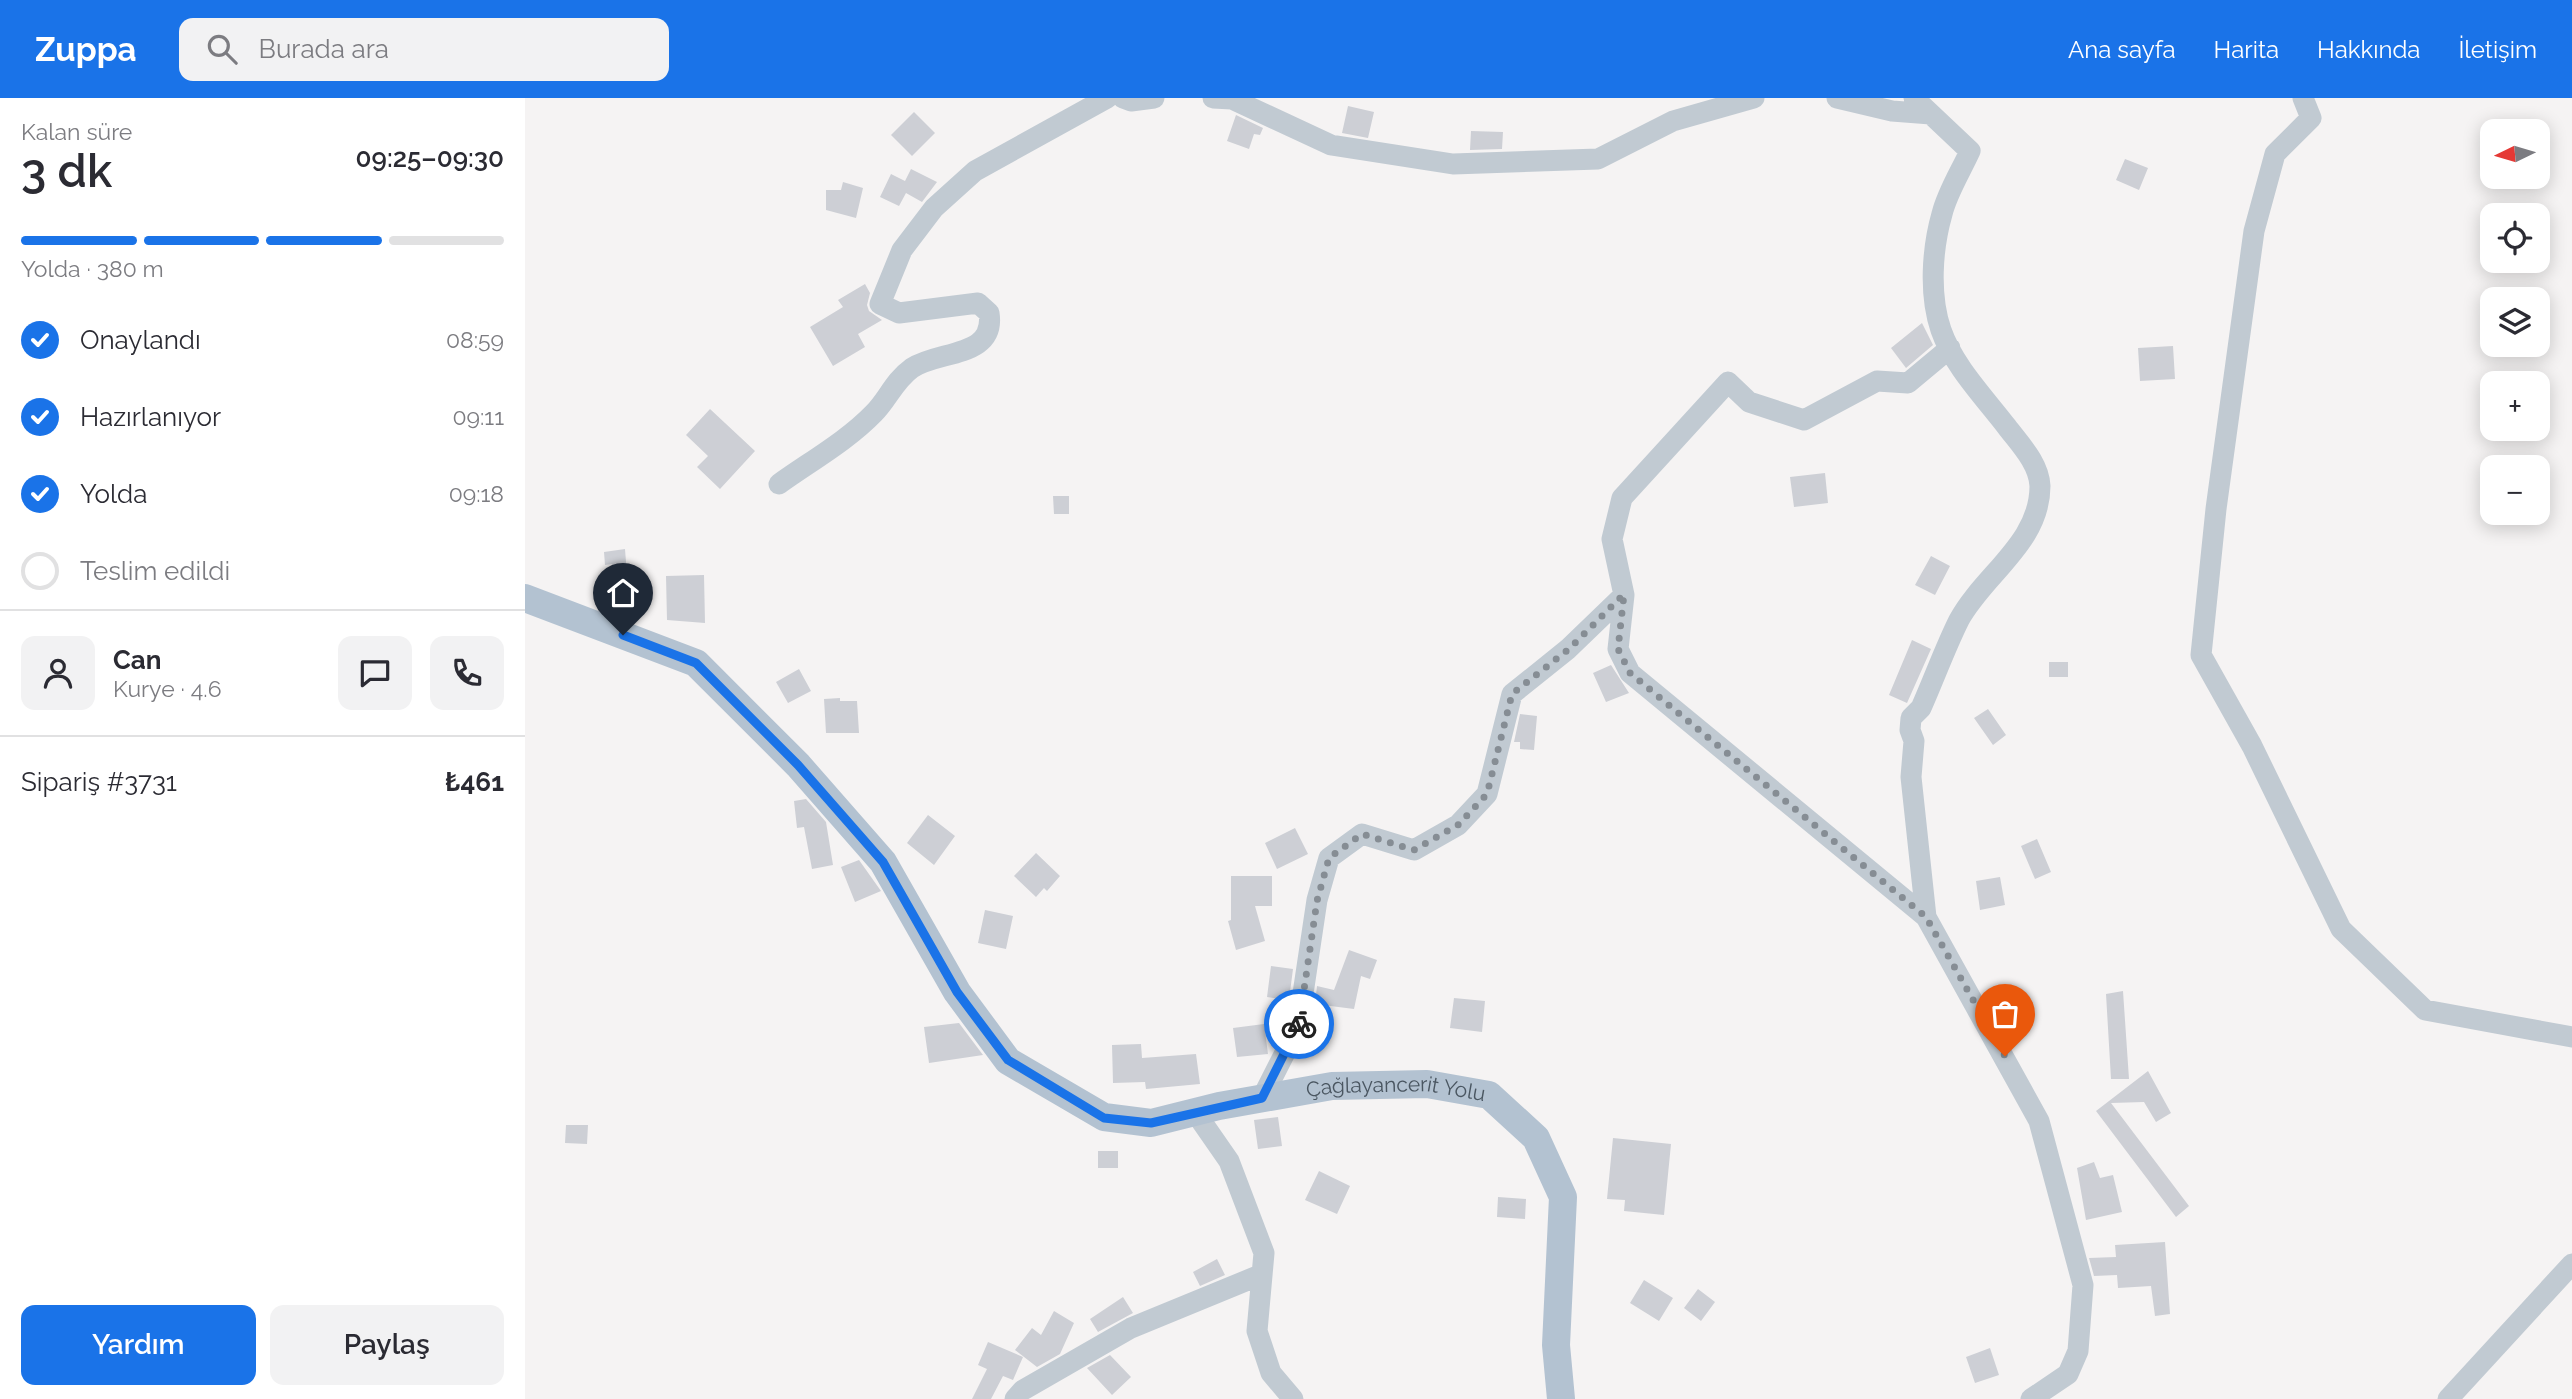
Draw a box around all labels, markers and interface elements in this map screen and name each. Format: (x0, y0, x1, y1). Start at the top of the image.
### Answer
search box (179, 18, 669, 81)
text: Zuppa (35, 30, 137, 69)
icon: search (203, 30, 241, 68)
text: Burada ara (259, 34, 389, 64)
text: Ana sayfa (2068, 35, 2176, 64)
text: Harita (2214, 35, 2279, 64)
text: Hakkında (2317, 35, 2420, 64)
text: İletişim (2458, 35, 2537, 64)
text: Kalan süre (21, 118, 132, 145)
north arrow (2480, 119, 2550, 189)
map controls (2480, 119, 2550, 525)
text: 09:25–09:30 (356, 143, 504, 173)
text: 3 dk (21, 144, 112, 198)
button: locate (2480, 203, 2550, 273)
text: Yolda · 380 m (21, 255, 164, 282)
button: layers (2480, 287, 2550, 357)
icon: check (21, 321, 59, 359)
text: Onaylandı (80, 325, 201, 355)
text: 08:59 (446, 326, 504, 353)
button: + (2480, 371, 2550, 441)
icon: check (21, 398, 59, 436)
text: Hazırlanıyor (80, 402, 221, 432)
text: 09:11 (452, 403, 504, 430)
button: − (2480, 455, 2550, 525)
icon: check (21, 475, 59, 513)
text: Yolda (80, 479, 147, 509)
text: 09:18 (449, 480, 504, 507)
text: Teslim edildi (80, 556, 230, 586)
pin (593, 563, 653, 635)
icon: home (604, 574, 642, 612)
button: person (21, 636, 95, 710)
button: chat (338, 636, 412, 710)
button: phone (430, 636, 504, 710)
text: Can (113, 645, 161, 675)
text: Kurye · 4.6 (113, 675, 222, 702)
text: Sipariş #3731 (21, 767, 177, 797)
text: ₺461 (445, 767, 504, 797)
pin (1975, 984, 2035, 1056)
courier (1264, 989, 1334, 1059)
icon: bag (1986, 995, 2024, 1033)
icon: bike (1280, 1005, 1318, 1043)
street label: Çağlayancerit Yolu (1304, 1071, 1488, 1106)
button: Yardım (21, 1305, 256, 1385)
button: Paylaş (270, 1305, 504, 1385)

